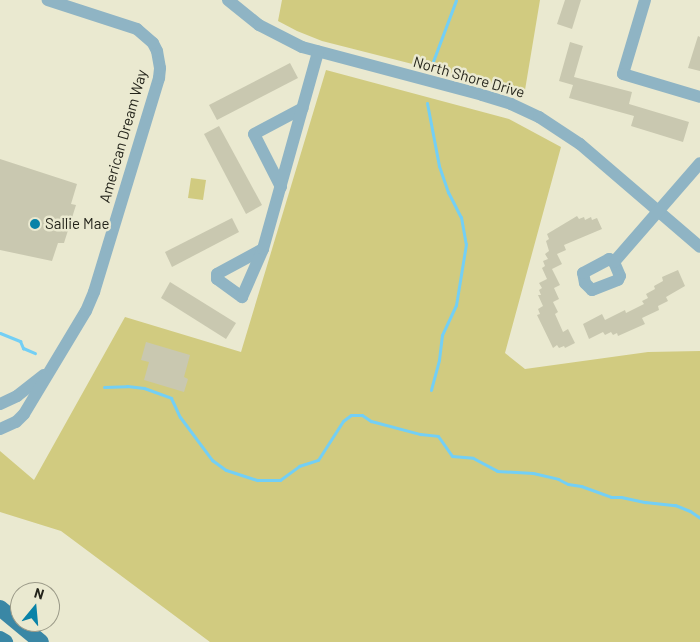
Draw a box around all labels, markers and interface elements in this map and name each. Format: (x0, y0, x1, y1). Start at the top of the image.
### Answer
street label: North Shore Drive (411, 52, 527, 102)
street label: American Dream Way (95, 67, 151, 205)
place label: Sallie Mae (45, 215, 109, 233)
marker: Sallie Mae (29, 218, 41, 230)
north arrow (10, 582, 60, 632)
text: N (32, 584, 46, 603)

